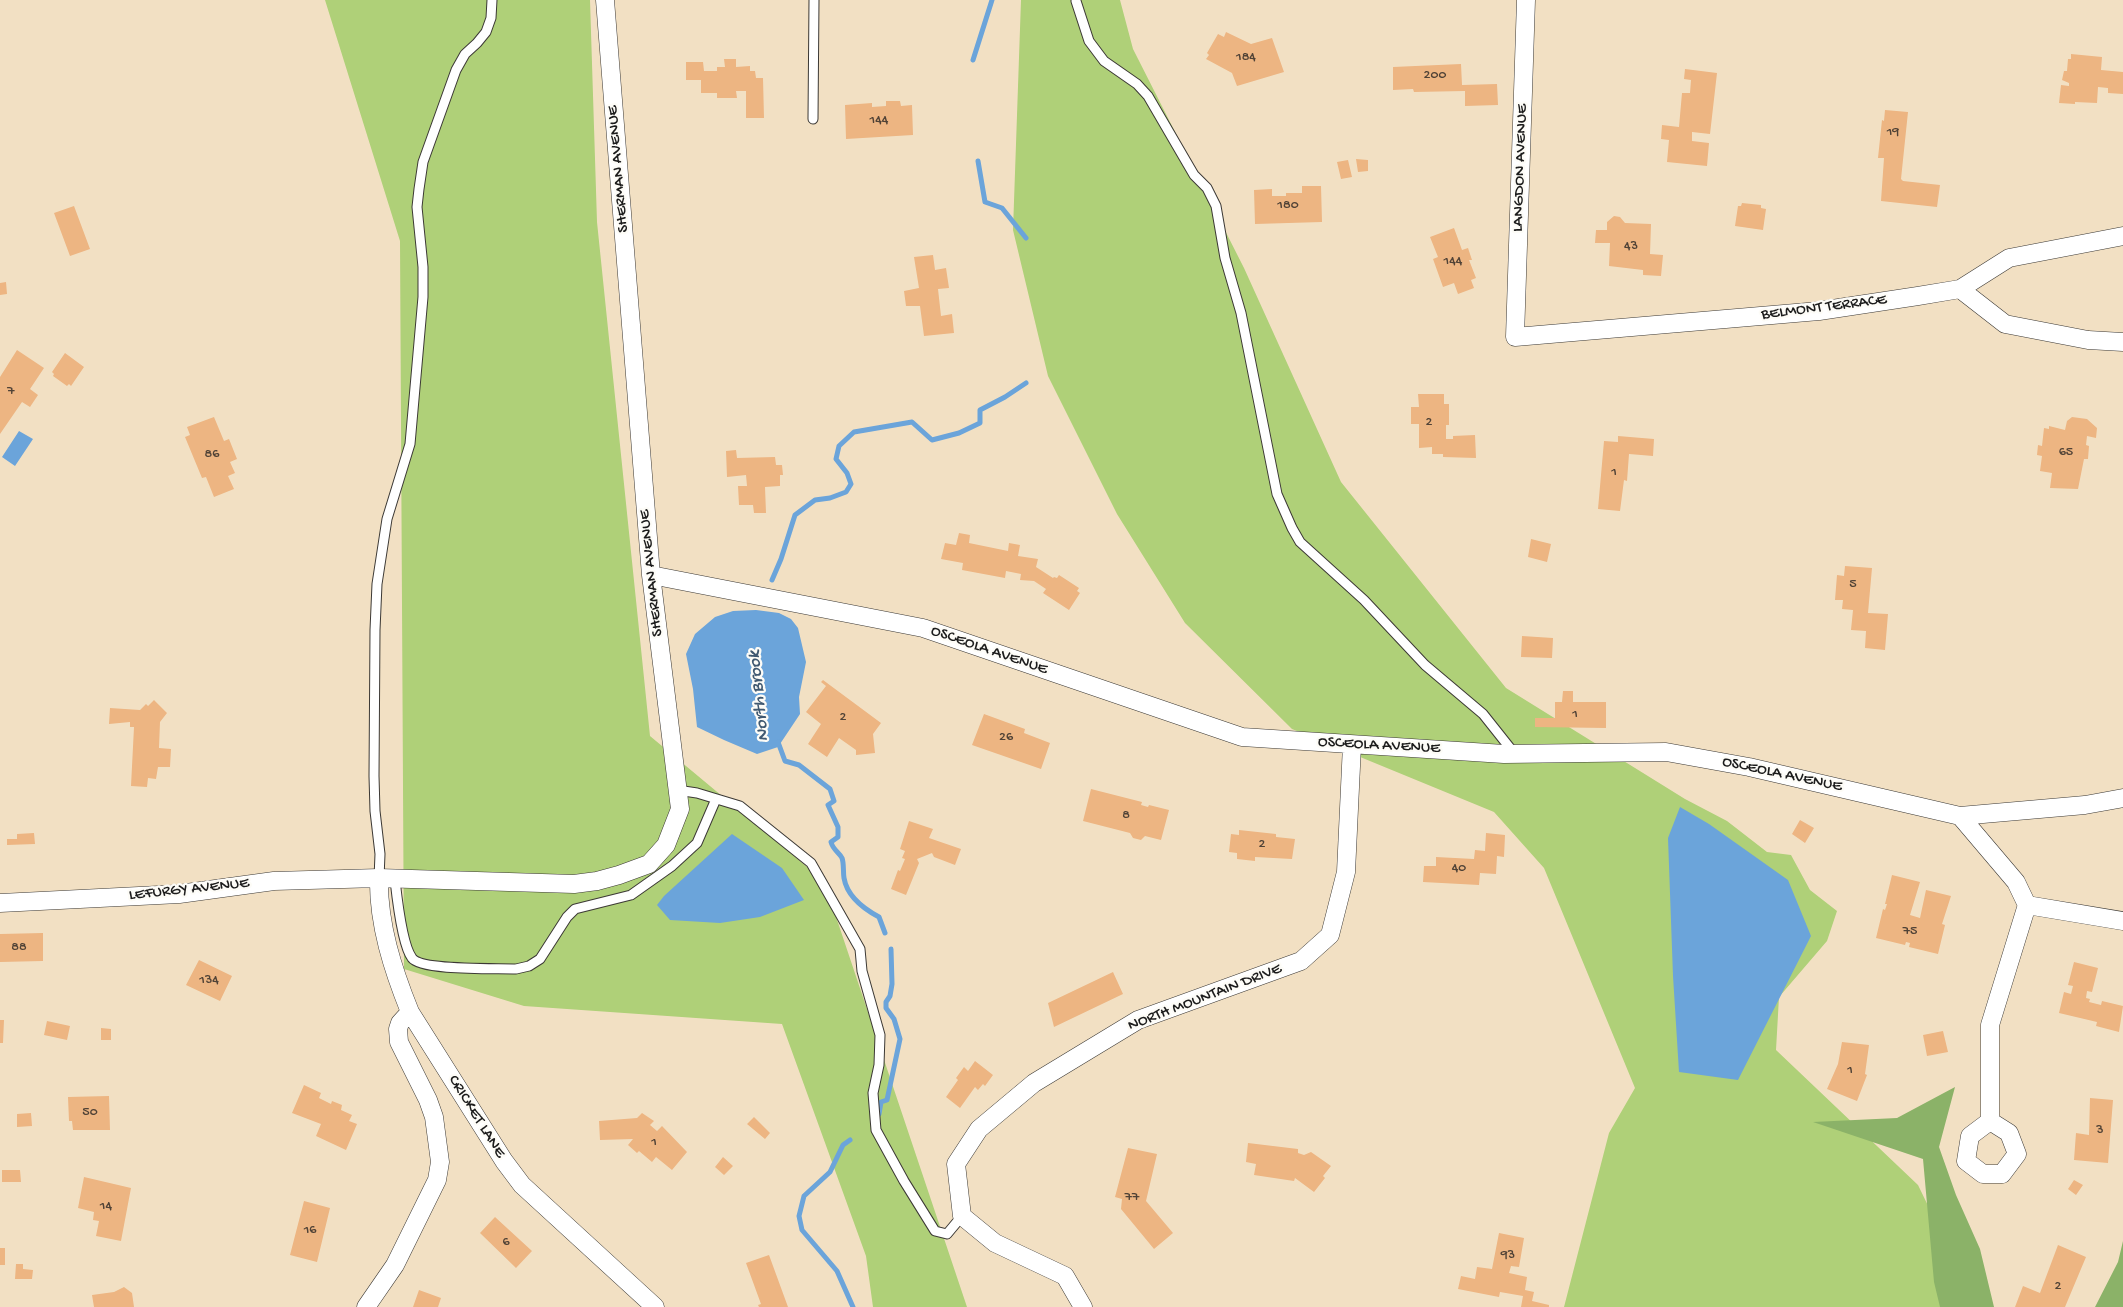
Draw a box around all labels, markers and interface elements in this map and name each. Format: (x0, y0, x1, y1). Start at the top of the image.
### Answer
house number: 184 (1236, 50, 1256, 66)
house number: 200 (1424, 68, 1446, 84)
street label: LANGDON AVENUE (1509, 104, 1533, 232)
street label: SHERMAN AVENUE (604, 105, 634, 233)
house number: 144 (870, 113, 888, 129)
house number: 19 (1887, 125, 1899, 141)
house number: 180 (1277, 198, 1299, 214)
house number: 43 (1624, 239, 1638, 255)
house number: 144 (1444, 254, 1462, 270)
street label: BELMONT TERRACE (1760, 291, 1888, 325)
house number: 7 (7, 384, 15, 400)
house number: 2 (1426, 415, 1432, 431)
house number: 65 (2059, 445, 2073, 461)
house number: 86 (205, 447, 219, 463)
house number: 1 (1611, 465, 1617, 481)
street label: SHERMAN AVENUE (636, 509, 668, 637)
house number: 5 (1849, 577, 1857, 593)
street label: OSCEOLA AVENUE (928, 622, 1050, 680)
water label: North Brook (745, 650, 775, 742)
house number: 1 (1572, 707, 1578, 723)
house number: 2 (840, 710, 846, 726)
house number: 26 (999, 730, 1013, 746)
street label: OSCEOLA AVENUE (1317, 733, 1441, 759)
street label: OSCEOLA AVENUE (1720, 753, 1844, 797)
house number: 8 (1122, 808, 1130, 824)
house number: 2 (1259, 837, 1265, 853)
house number: 40 (1452, 861, 1466, 877)
street label: LEFURGY AVENUE (128, 874, 250, 906)
house number: 75 (1903, 924, 1917, 940)
house number: 88 (11, 940, 27, 956)
street label: NORTH MOUNTAIN DRIVE (1125, 960, 1285, 1036)
house number: 134 (199, 973, 219, 989)
house number: 1 (1847, 1063, 1853, 1079)
street label: CRICKET LANE (443, 1072, 509, 1162)
house number: 50 (82, 1105, 98, 1121)
house number: 3 (2096, 1123, 2104, 1139)
house number: 1 (651, 1135, 657, 1151)
house number: 77 (1125, 1190, 1139, 1206)
house number: 14 (100, 1199, 112, 1215)
house number: 16 (304, 1223, 316, 1239)
house number: 6 (502, 1235, 510, 1251)
house number: 93 (1501, 1248, 1515, 1264)
house number: 2 (2055, 1279, 2061, 1295)

